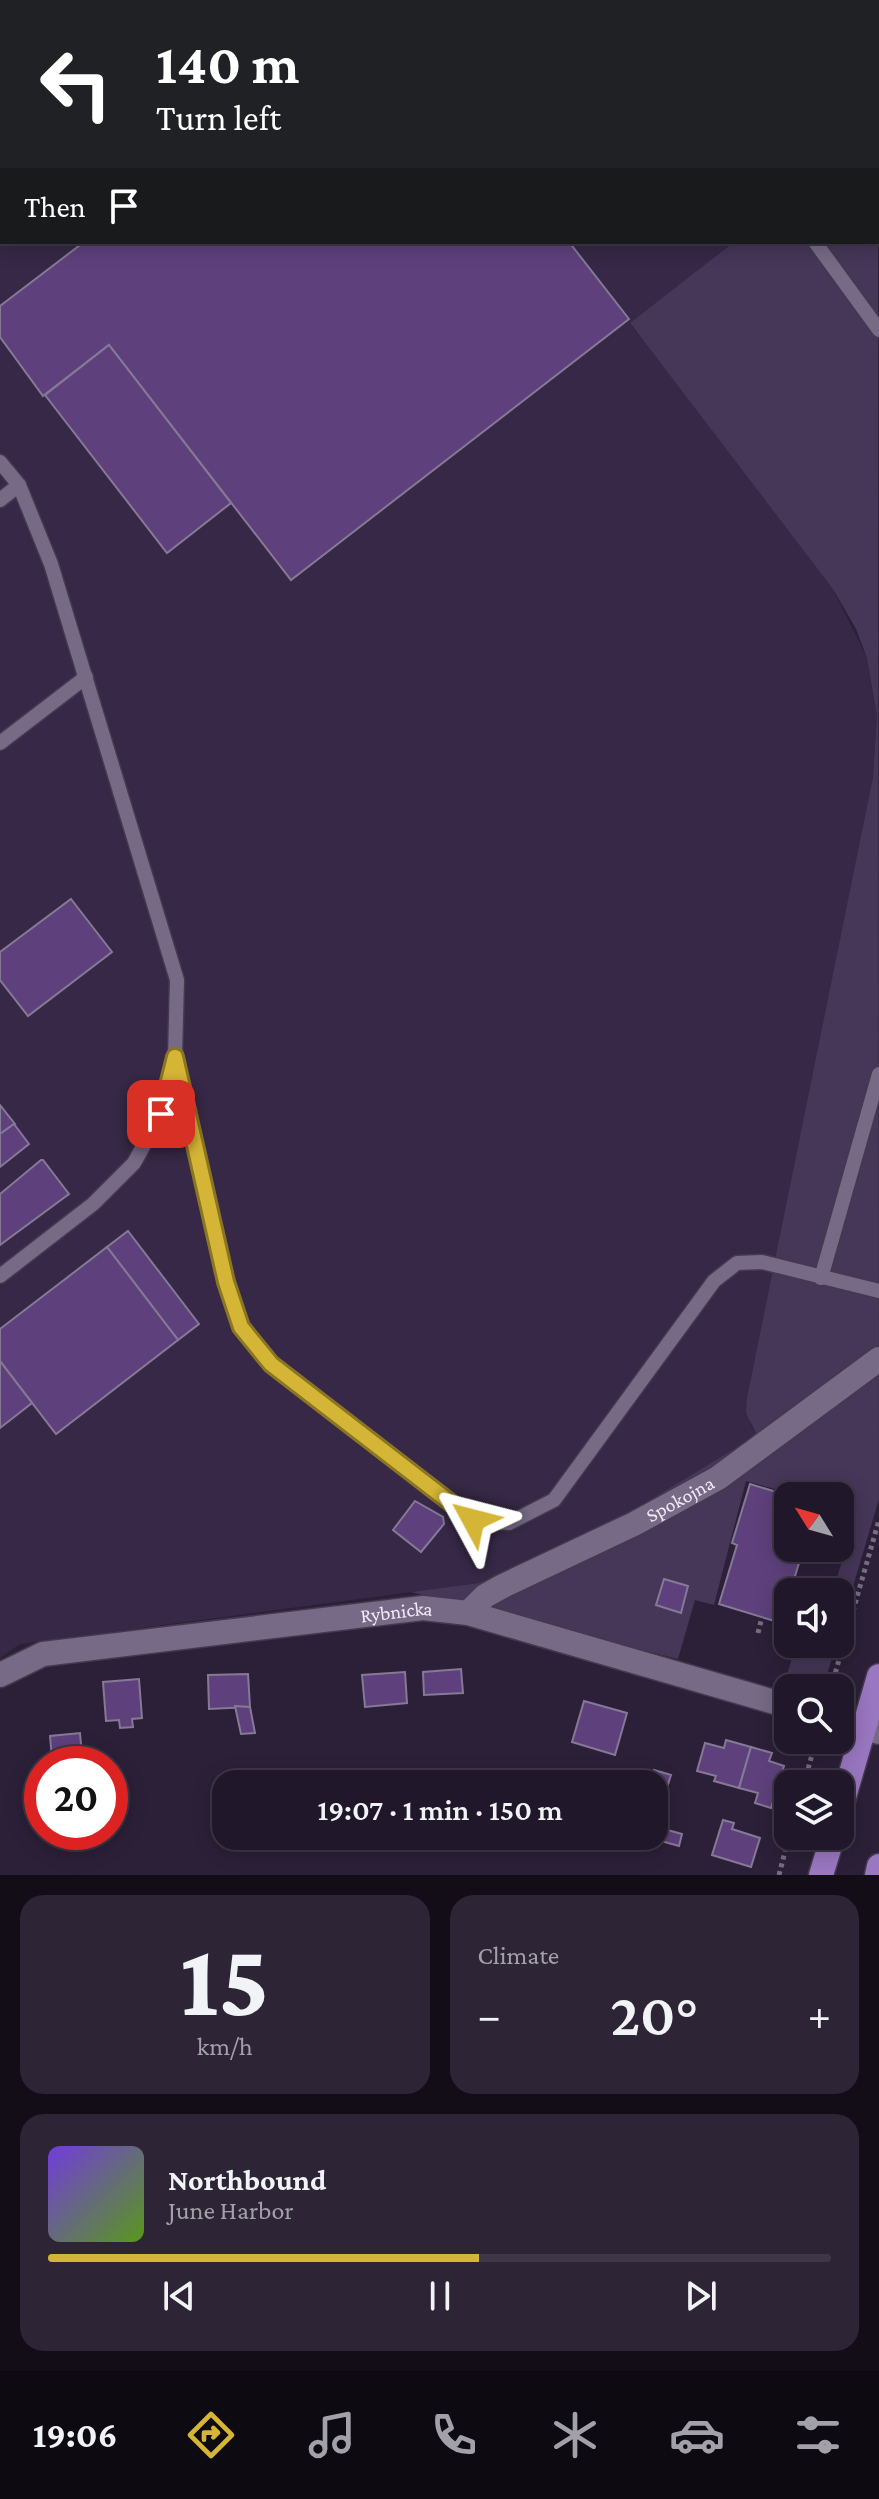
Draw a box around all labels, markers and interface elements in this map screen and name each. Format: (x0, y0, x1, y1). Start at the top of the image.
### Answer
icon: left (24, 32, 128, 136)
text: 140 m (156, 33, 299, 95)
text: Turn left (156, 98, 281, 138)
icon: arrive (102, 184, 146, 228)
text: Then (24, 190, 86, 223)
pin (127, 1080, 195, 1148)
icon: arrive (139, 1092, 183, 1136)
street label: Spokojna (642, 1471, 718, 1526)
position arrow (431, 1478, 515, 1562)
north arrow (774, 1482, 854, 1562)
map controls (774, 1482, 854, 1850)
button: sound (774, 1578, 854, 1658)
street label: Rybnicka (359, 1597, 434, 1627)
button: search (774, 1674, 854, 1754)
speed limit sign: 20 (24, 1746, 128, 1850)
button: layers (774, 1770, 854, 1850)
text: 19:07 · 1 min · 150 m (317, 1793, 563, 1826)
text: 15 (180, 1922, 270, 2037)
text: Climate (478, 1941, 559, 1970)
text: 20° (610, 1981, 698, 2048)
text: − (478, 1991, 501, 2039)
text: + (808, 1991, 831, 2039)
text: km/h (197, 2032, 253, 2061)
text: Northbound (168, 2163, 326, 2196)
text: June Harbor (168, 2196, 294, 2225)
icon: previous (157, 2274, 201, 2318)
icon: pause (418, 2274, 462, 2318)
icon: next (679, 2274, 723, 2318)
icon: directions (183, 2407, 239, 2463)
icon: music (304, 2407, 360, 2463)
icon: phone (426, 2407, 482, 2463)
icon: climate (547, 2407, 603, 2463)
icon: car (669, 2407, 725, 2463)
icon: filters (790, 2407, 846, 2463)
text: 19:06 (33, 2415, 117, 2455)

